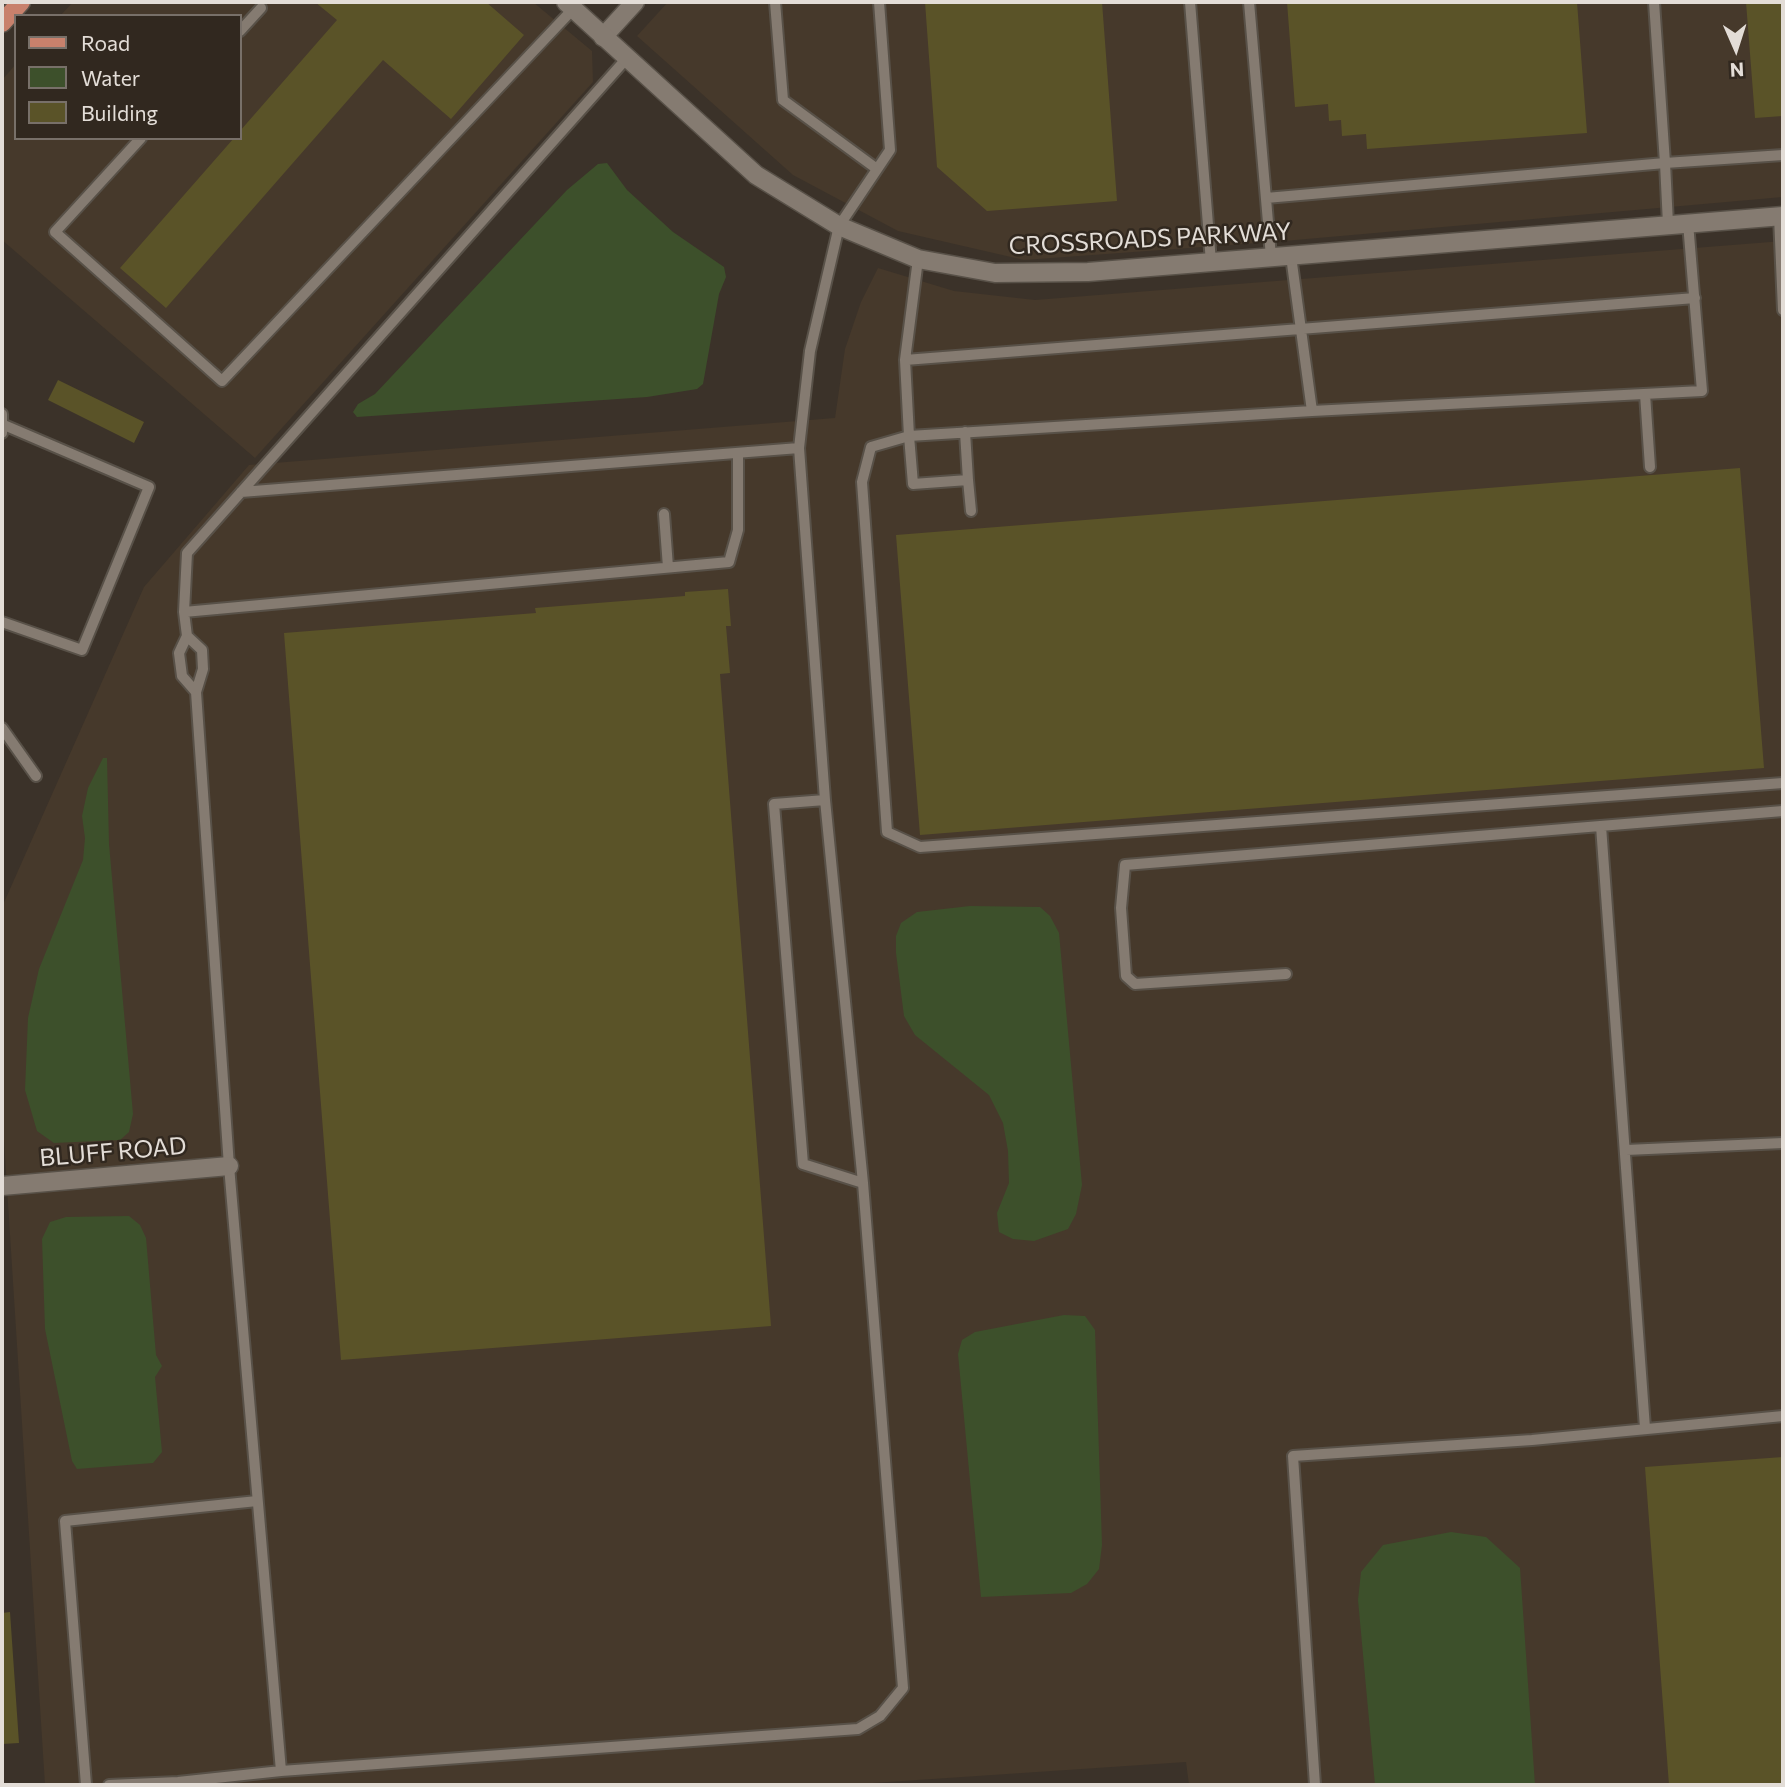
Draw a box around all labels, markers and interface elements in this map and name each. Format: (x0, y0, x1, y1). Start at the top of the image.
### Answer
legend (14, 14, 242, 140)
north arrow (1701, 14, 1771, 84)
text: Road (81, 30, 130, 55)
text: N (1729, 59, 1745, 82)
text: Water (81, 65, 140, 90)
text: Building (81, 100, 158, 125)
street label: CROSSROADS PARKWAY (1008, 217, 1292, 261)
street label: BLUFF ROAD (38, 1131, 188, 1173)

